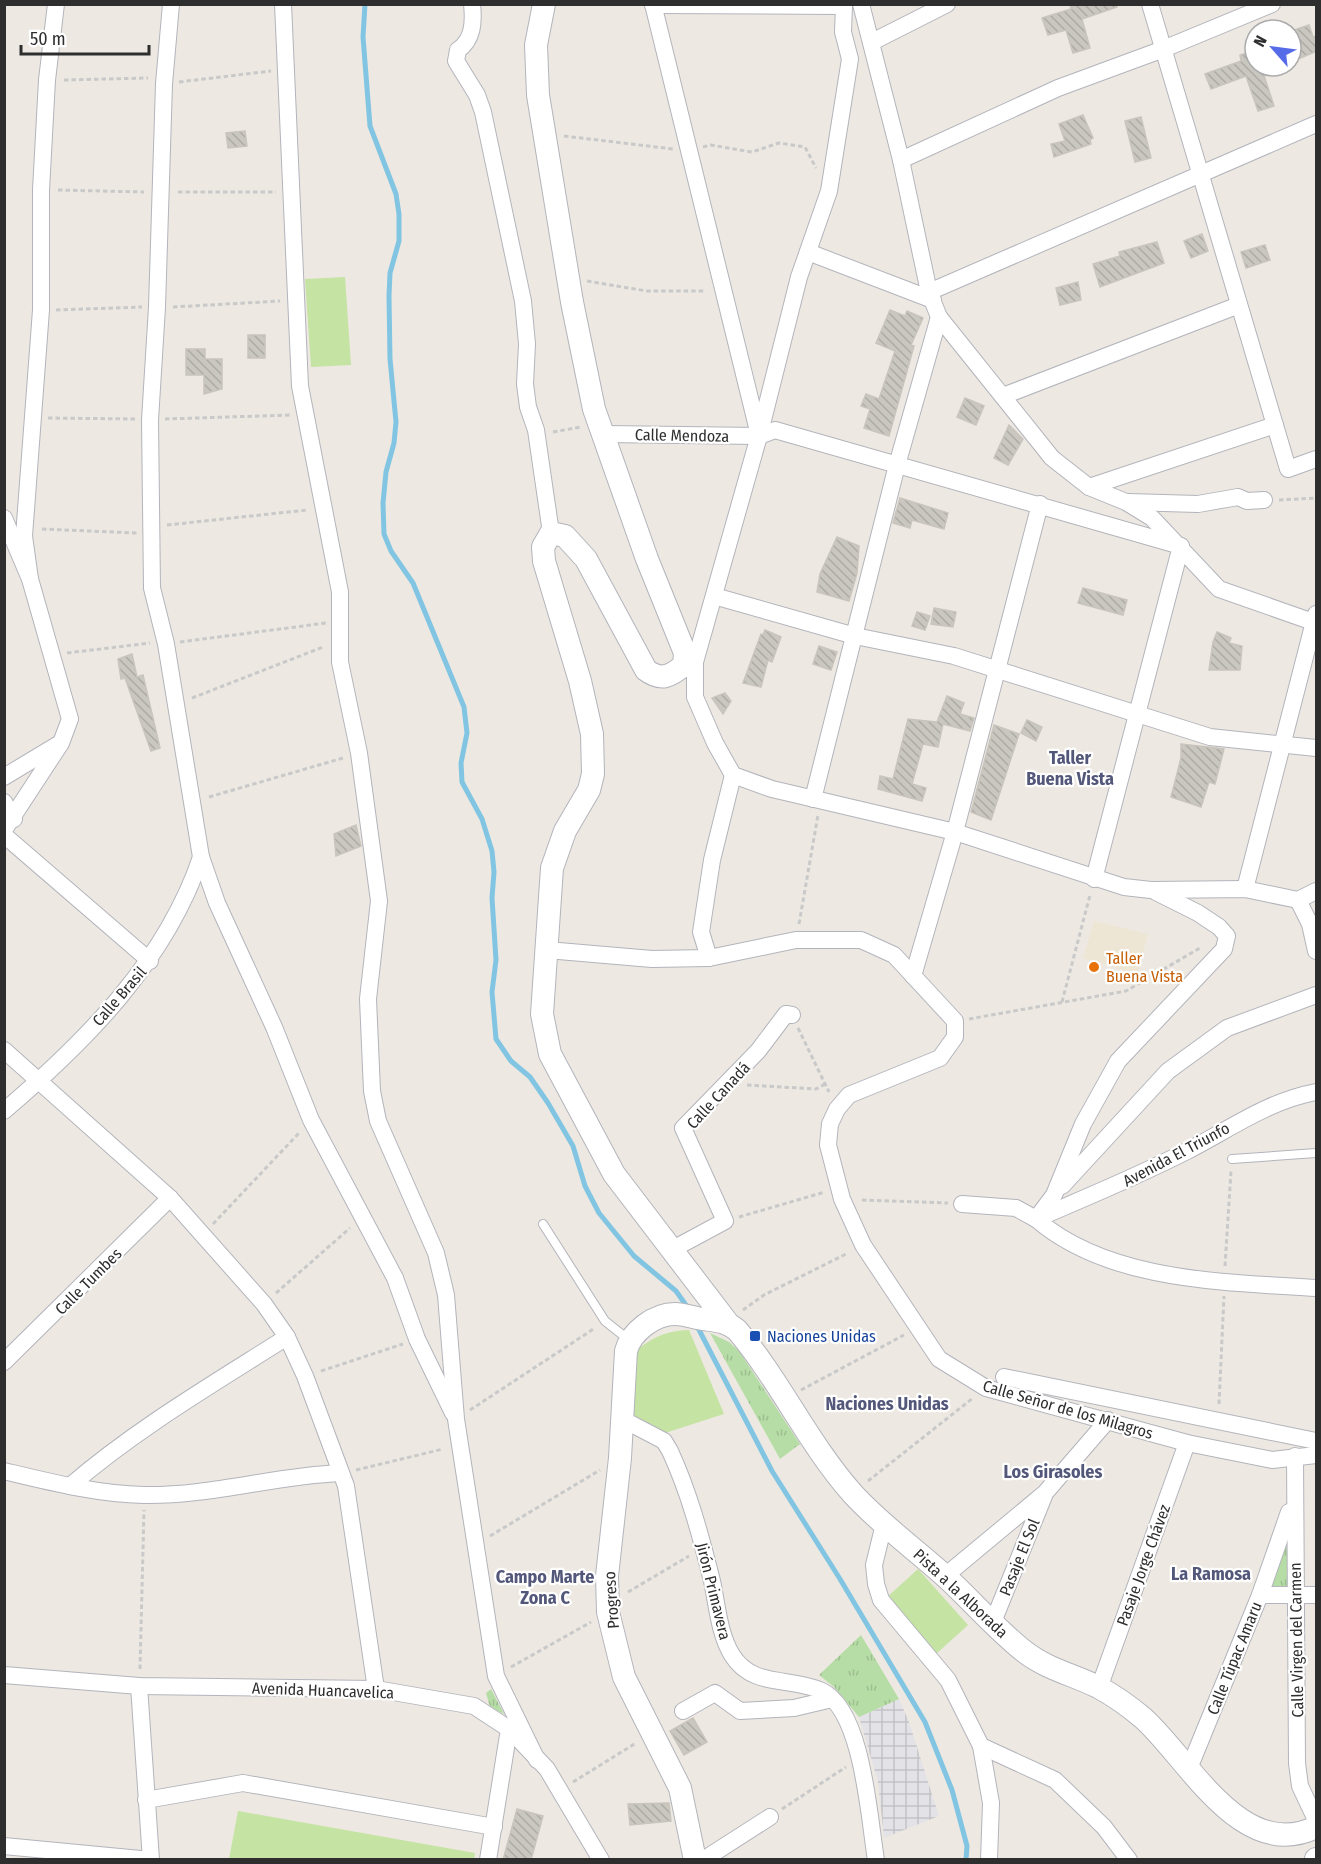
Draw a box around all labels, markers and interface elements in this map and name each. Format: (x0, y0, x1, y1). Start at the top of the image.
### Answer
scale bar (21, 18, 148, 56)
north arrow (1243, 18, 1303, 78)
text: 50 m (30, 28, 66, 50)
text: N (1250, 32, 1271, 50)
street label: Calle Mendoza (635, 425, 729, 446)
district label: Taller Buena Vista (1026, 747, 1114, 790)
place label: Taller Buena Vista (1106, 949, 1183, 986)
marker: Taller Buena Vista (1087, 960, 1101, 974)
street label: Calle Brasil (88, 963, 150, 1030)
street label: Calle Canadá (683, 1058, 754, 1133)
street label: Avenida El Triunfo (1120, 1118, 1233, 1191)
street label: Calle Tumbes (51, 1244, 126, 1319)
place label: Naciones Unidas (767, 1327, 876, 1346)
marker: Naciones Unidas (748, 1329, 762, 1343)
street label: Calle Señor de los Milagros (981, 1376, 1155, 1443)
district label: Naciones Unidas (825, 1393, 949, 1415)
district label: Los Girasoles (1004, 1461, 1103, 1483)
street label: Pasaje Jorge Chávez (1113, 1502, 1174, 1628)
street label: Pasaje El Sol (995, 1516, 1044, 1598)
street label: Jirón Primavera (692, 1540, 735, 1642)
street label: Pista a la Alborada (909, 1545, 1012, 1642)
street label: Calle Virgen del Carmen (1286, 1562, 1307, 1718)
district label: La Ramosa (1171, 1563, 1251, 1585)
district label: Campo Marte Zona C (496, 1566, 594, 1609)
street label: Progreso (600, 1571, 623, 1629)
street label: Calle Túpac Amaru (1203, 1599, 1266, 1717)
street label: Avenida Huancavelica (251, 1679, 395, 1702)

